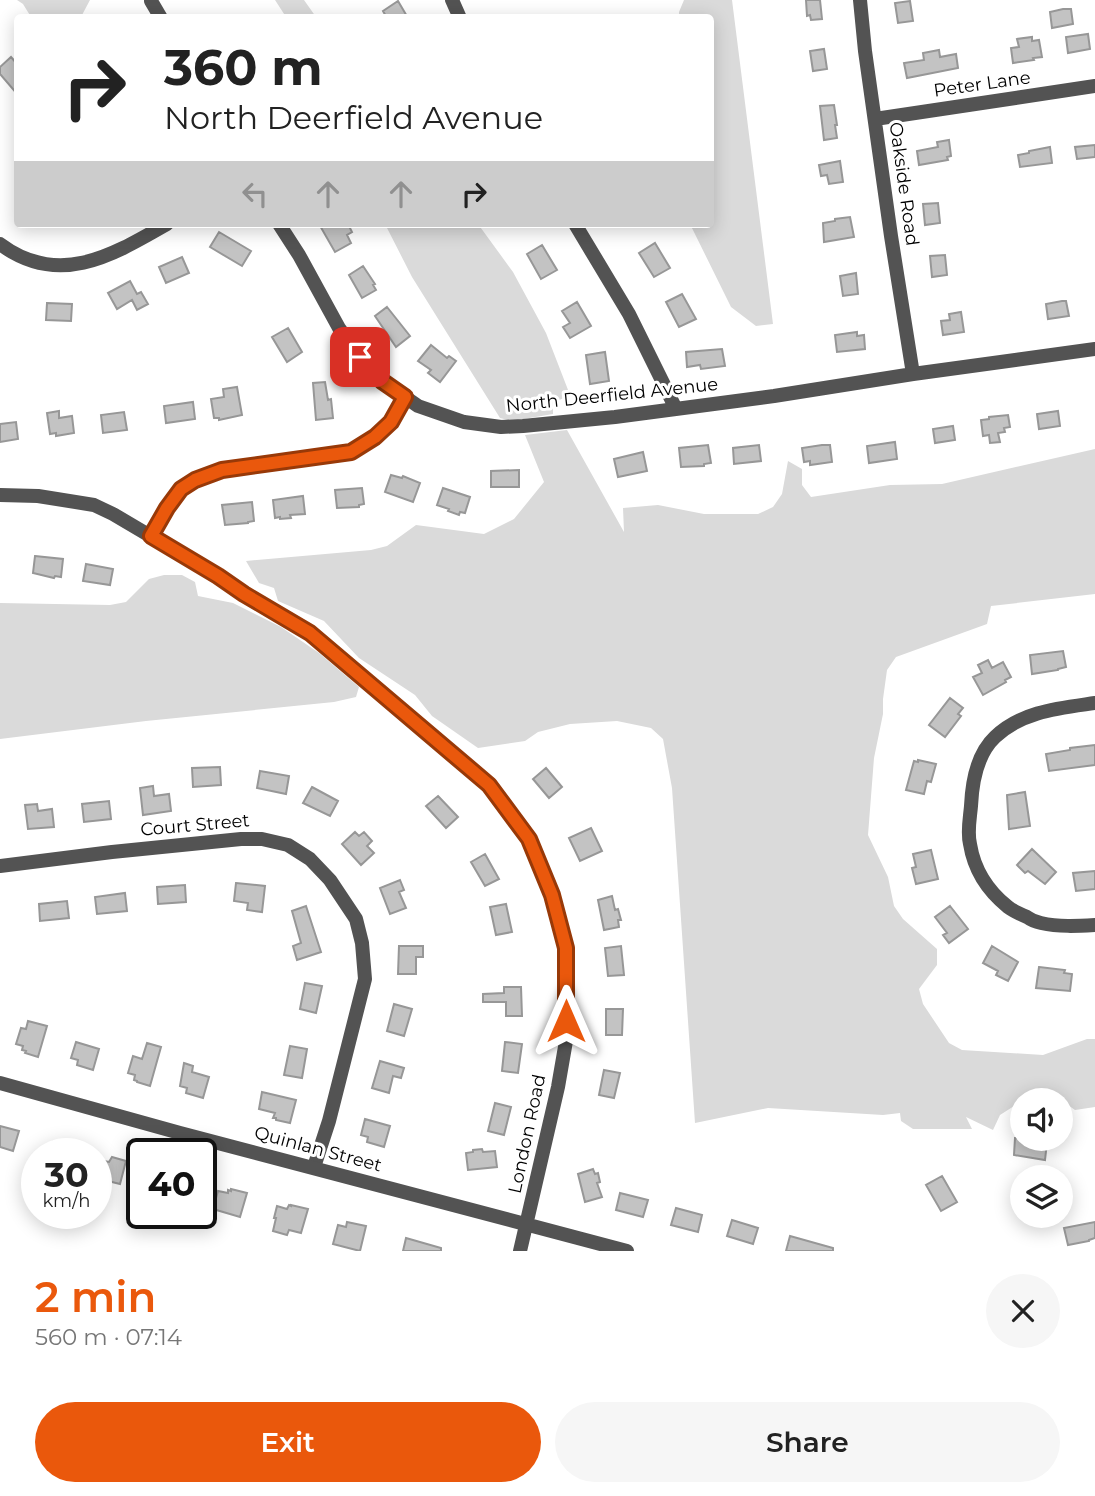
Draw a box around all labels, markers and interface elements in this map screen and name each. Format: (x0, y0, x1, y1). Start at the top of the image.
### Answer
text: 360 m (164, 38, 323, 97)
icon: right (49, 42, 140, 133)
street label: Peter Lane (932, 66, 1032, 102)
text: North Deerfield Avenue (164, 98, 543, 137)
street label: Oakside Road (884, 121, 924, 247)
icon: left (236, 175, 274, 213)
icon: ahead (309, 175, 347, 213)
icon: ahead (382, 175, 420, 213)
icon: right (455, 175, 493, 213)
pin (330, 327, 390, 387)
icon: arrive (341, 338, 379, 376)
street label: North Deerfield Avenue (505, 373, 719, 417)
street label: Court Street (139, 809, 251, 841)
position arrow (529, 984, 603, 1058)
street label: London Road (504, 1072, 550, 1196)
map controls (1010, 1088, 1073, 1228)
button: sound (1010, 1088, 1073, 1151)
street label: Quinlan Street (252, 1121, 384, 1177)
speed limit sign: 40 (126, 1138, 217, 1229)
text: 30 (44, 1153, 89, 1196)
button: layers (1010, 1165, 1073, 1228)
text: km/h (42, 1190, 91, 1212)
text: 2 min (35, 1271, 156, 1323)
button: close (986, 1274, 1060, 1348)
text: 560 m · 07:14 (35, 1323, 182, 1351)
button: Exit (35, 1402, 541, 1482)
button: Share (555, 1402, 1060, 1482)

